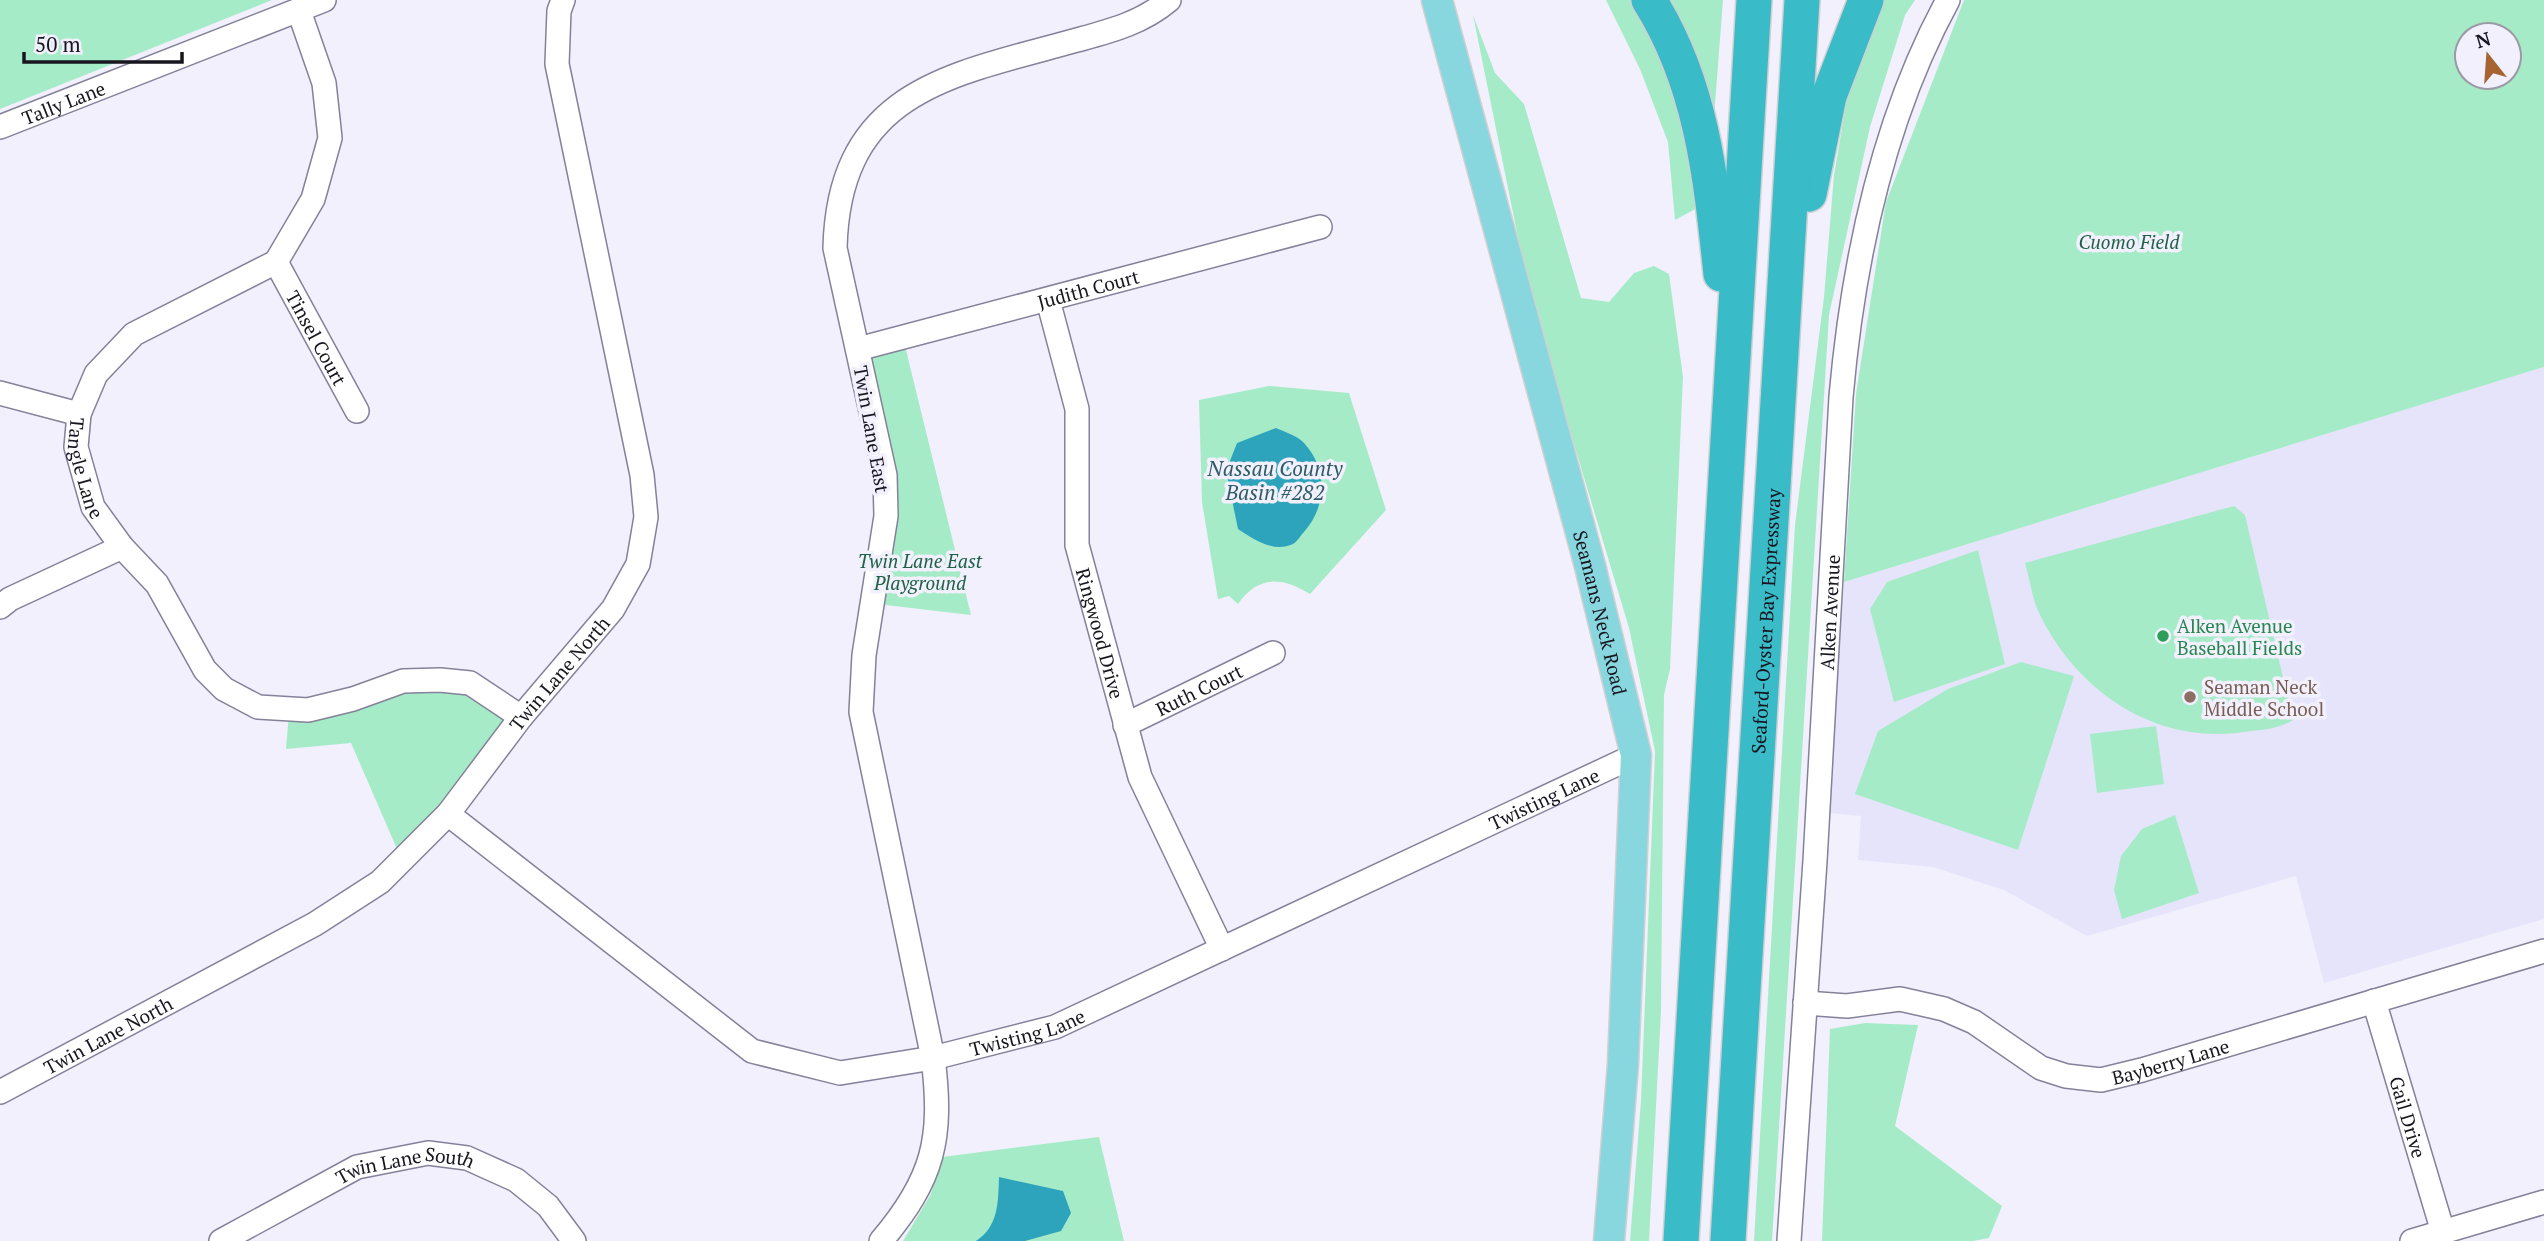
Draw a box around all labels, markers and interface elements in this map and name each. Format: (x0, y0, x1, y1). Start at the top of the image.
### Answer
scale bar (24, 21, 182, 65)
north arrow (2453, 21, 2523, 91)
text: N (2472, 25, 2494, 53)
text: 50 m (35, 30, 81, 58)
street label: Tally Lane (18, 75, 109, 130)
park label: Cuomo Field (2078, 229, 2180, 254)
street label: Judith Court (1035, 263, 1142, 314)
street label: Tinsel Court (281, 286, 353, 389)
street label: Twin Lane East (849, 363, 895, 495)
street label: Tangle Lane (63, 417, 110, 523)
water label: Nassau County Basin #282 (1206, 454, 1343, 506)
street label: Seaford-Oyster Bay Expressway (1745, 487, 1785, 755)
street label: Seamans Neck Road (1568, 527, 1633, 698)
park label: Twin Lane East Playground (858, 548, 983, 595)
street label: Alken Avenue (1813, 554, 1845, 671)
street label: Ringwood Drive (1071, 565, 1131, 701)
street label: Twin Lane North (503, 610, 614, 735)
place label: Alken Avenue Baseball Fields (2177, 613, 2302, 660)
marker: Alken Avenue Baseball Fields (2155, 628, 2171, 644)
street label: Ruth Court (1151, 657, 1246, 721)
place label: Seaman Neck Middle School (2204, 674, 2324, 721)
marker: Seaman Neck Middle School (2182, 689, 2198, 705)
street label: Twisting Lane (1485, 762, 1603, 835)
street label: Twin Lane North (39, 990, 177, 1079)
street label: Twisting Lane (967, 1002, 1089, 1061)
street label: Bayberry Lane (2109, 1032, 2232, 1089)
street label: Gail Drive (2385, 1073, 2433, 1161)
street label: Twin Lane South (331, 1140, 479, 1189)

